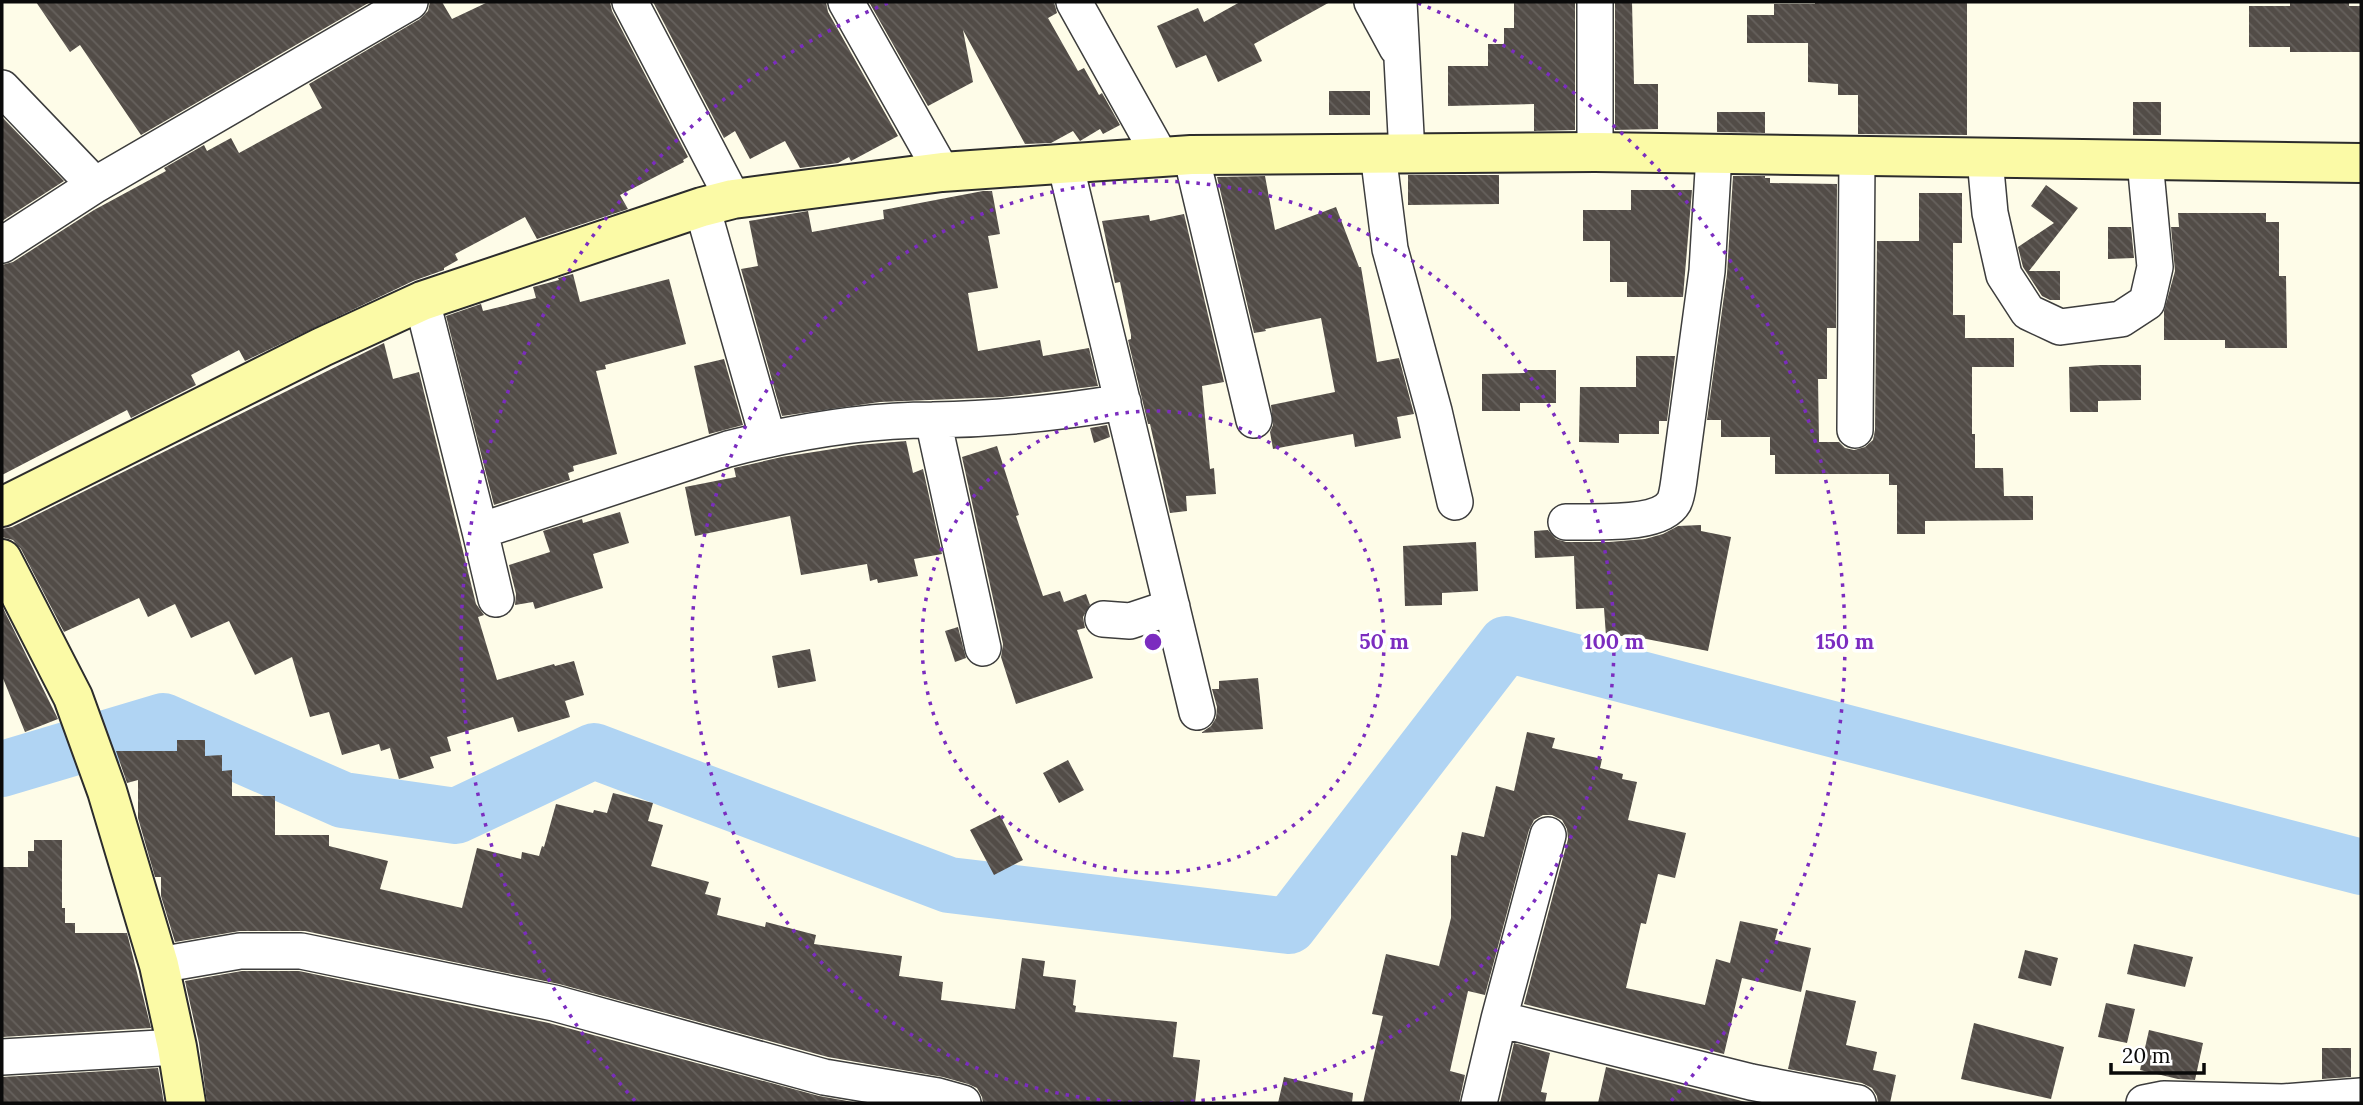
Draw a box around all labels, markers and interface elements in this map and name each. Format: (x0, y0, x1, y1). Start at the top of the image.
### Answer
text: 50 m (1359, 628, 1409, 655)
text: 100 m (1584, 628, 1644, 655)
text: 150 m (1816, 628, 1874, 655)
centre of rings (1141, 630, 1165, 654)
scale bar (2111, 1032, 2204, 1076)
text: 20 m (2122, 1042, 2171, 1069)

